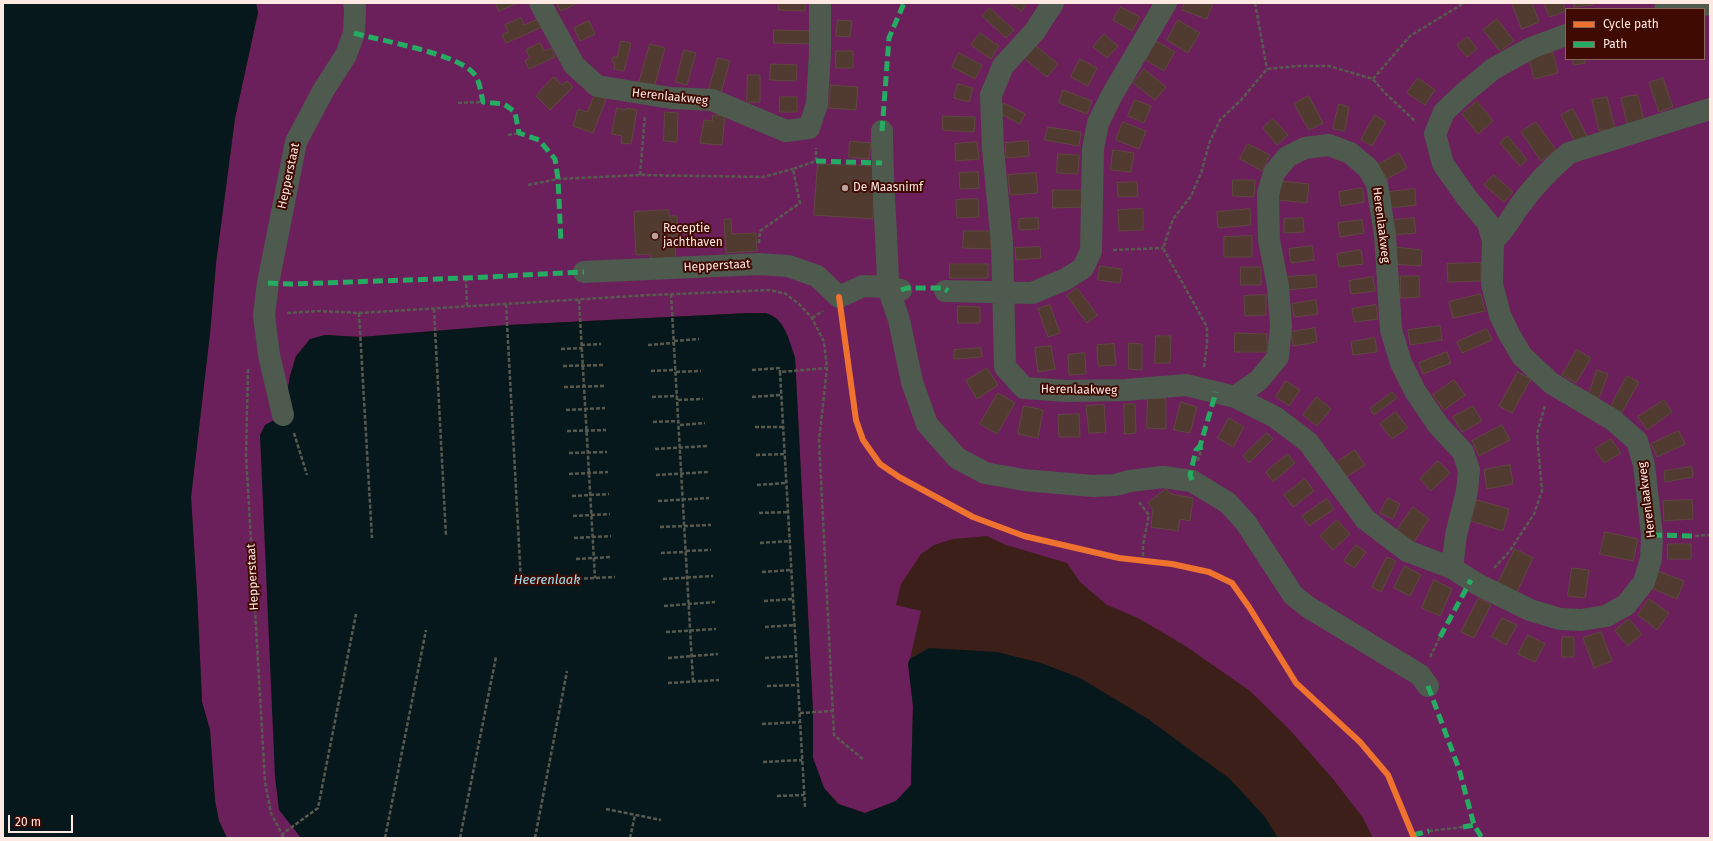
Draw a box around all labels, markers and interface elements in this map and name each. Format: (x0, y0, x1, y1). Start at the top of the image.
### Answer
legend (1565, 8, 1705, 60)
text: Cycle path (1603, 17, 1659, 31)
text: Path (1603, 37, 1627, 51)
street label: Herenlaakweg (631, 86, 709, 108)
street label: Hepperstaat (275, 142, 303, 210)
place label: De Maasnimf (853, 181, 923, 195)
marker: De Maasnimf (840, 183, 850, 193)
street label: Herenlaakweg (1369, 186, 1393, 264)
place label: Receptie jachthaven (663, 222, 723, 250)
marker: Receptie jachthaven (650, 231, 660, 241)
street label: Hepperstaat (683, 257, 751, 275)
street label: Herenlaakweg (1041, 382, 1117, 398)
street label: Herenlaakweg (1635, 461, 1659, 539)
street label: Hepperstaat (244, 543, 262, 611)
water label: Heerenlaak (514, 572, 580, 588)
scale bar (10, 807, 75, 833)
text: 20 m (15, 815, 41, 829)

